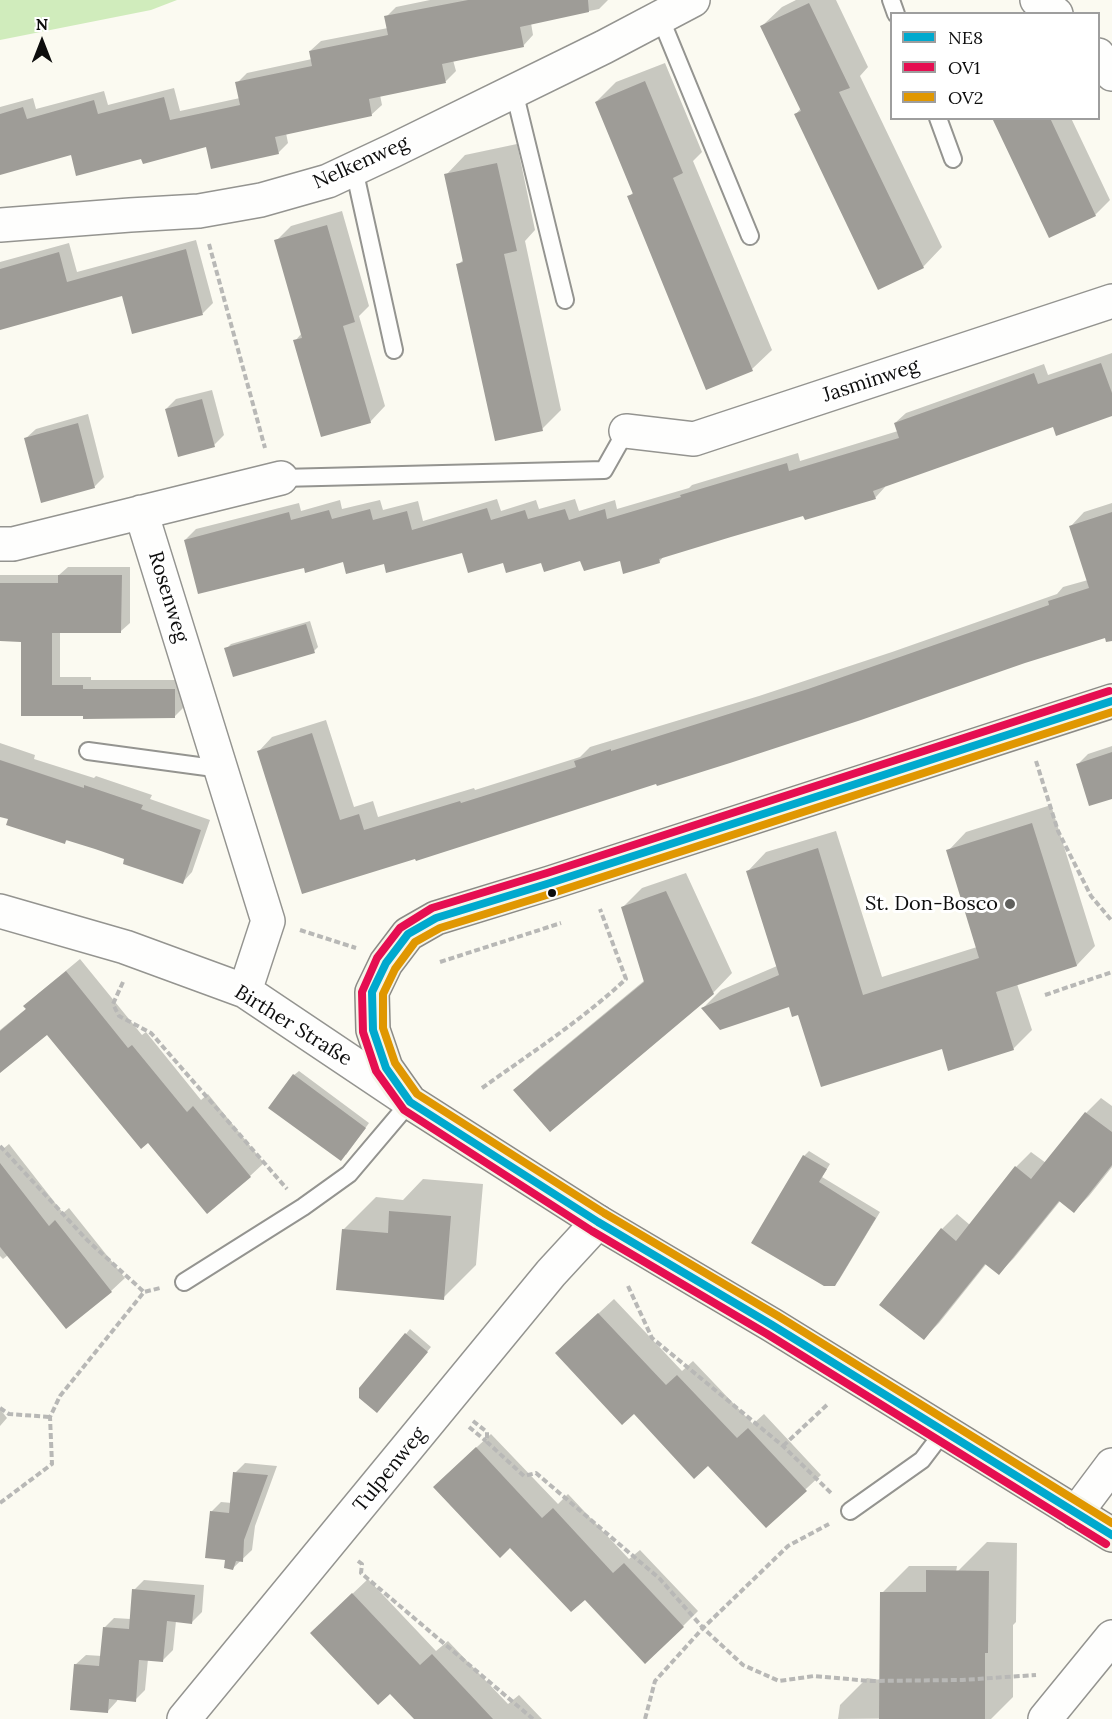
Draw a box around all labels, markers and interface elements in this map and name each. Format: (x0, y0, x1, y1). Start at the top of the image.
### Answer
north arrow (12, 12, 72, 72)
legend (890, 12, 1100, 120)
text: N (36, 14, 48, 34)
text: NE8 (948, 26, 983, 49)
text: OV1 (948, 56, 980, 79)
text: OV2 (948, 86, 984, 109)
street label: Nelkenweg (309, 131, 413, 195)
street label: Jasminweg (820, 354, 922, 408)
street label: Rosenweg (143, 549, 193, 645)
unlabelled marker (546, 887, 558, 899)
place label: St. Don-Bosco (865, 892, 998, 916)
marker: St. Don-Bosco (1003, 897, 1017, 911)
street label: Birther Straße (230, 980, 356, 1072)
street label: Tulpenweg (349, 1423, 431, 1517)

